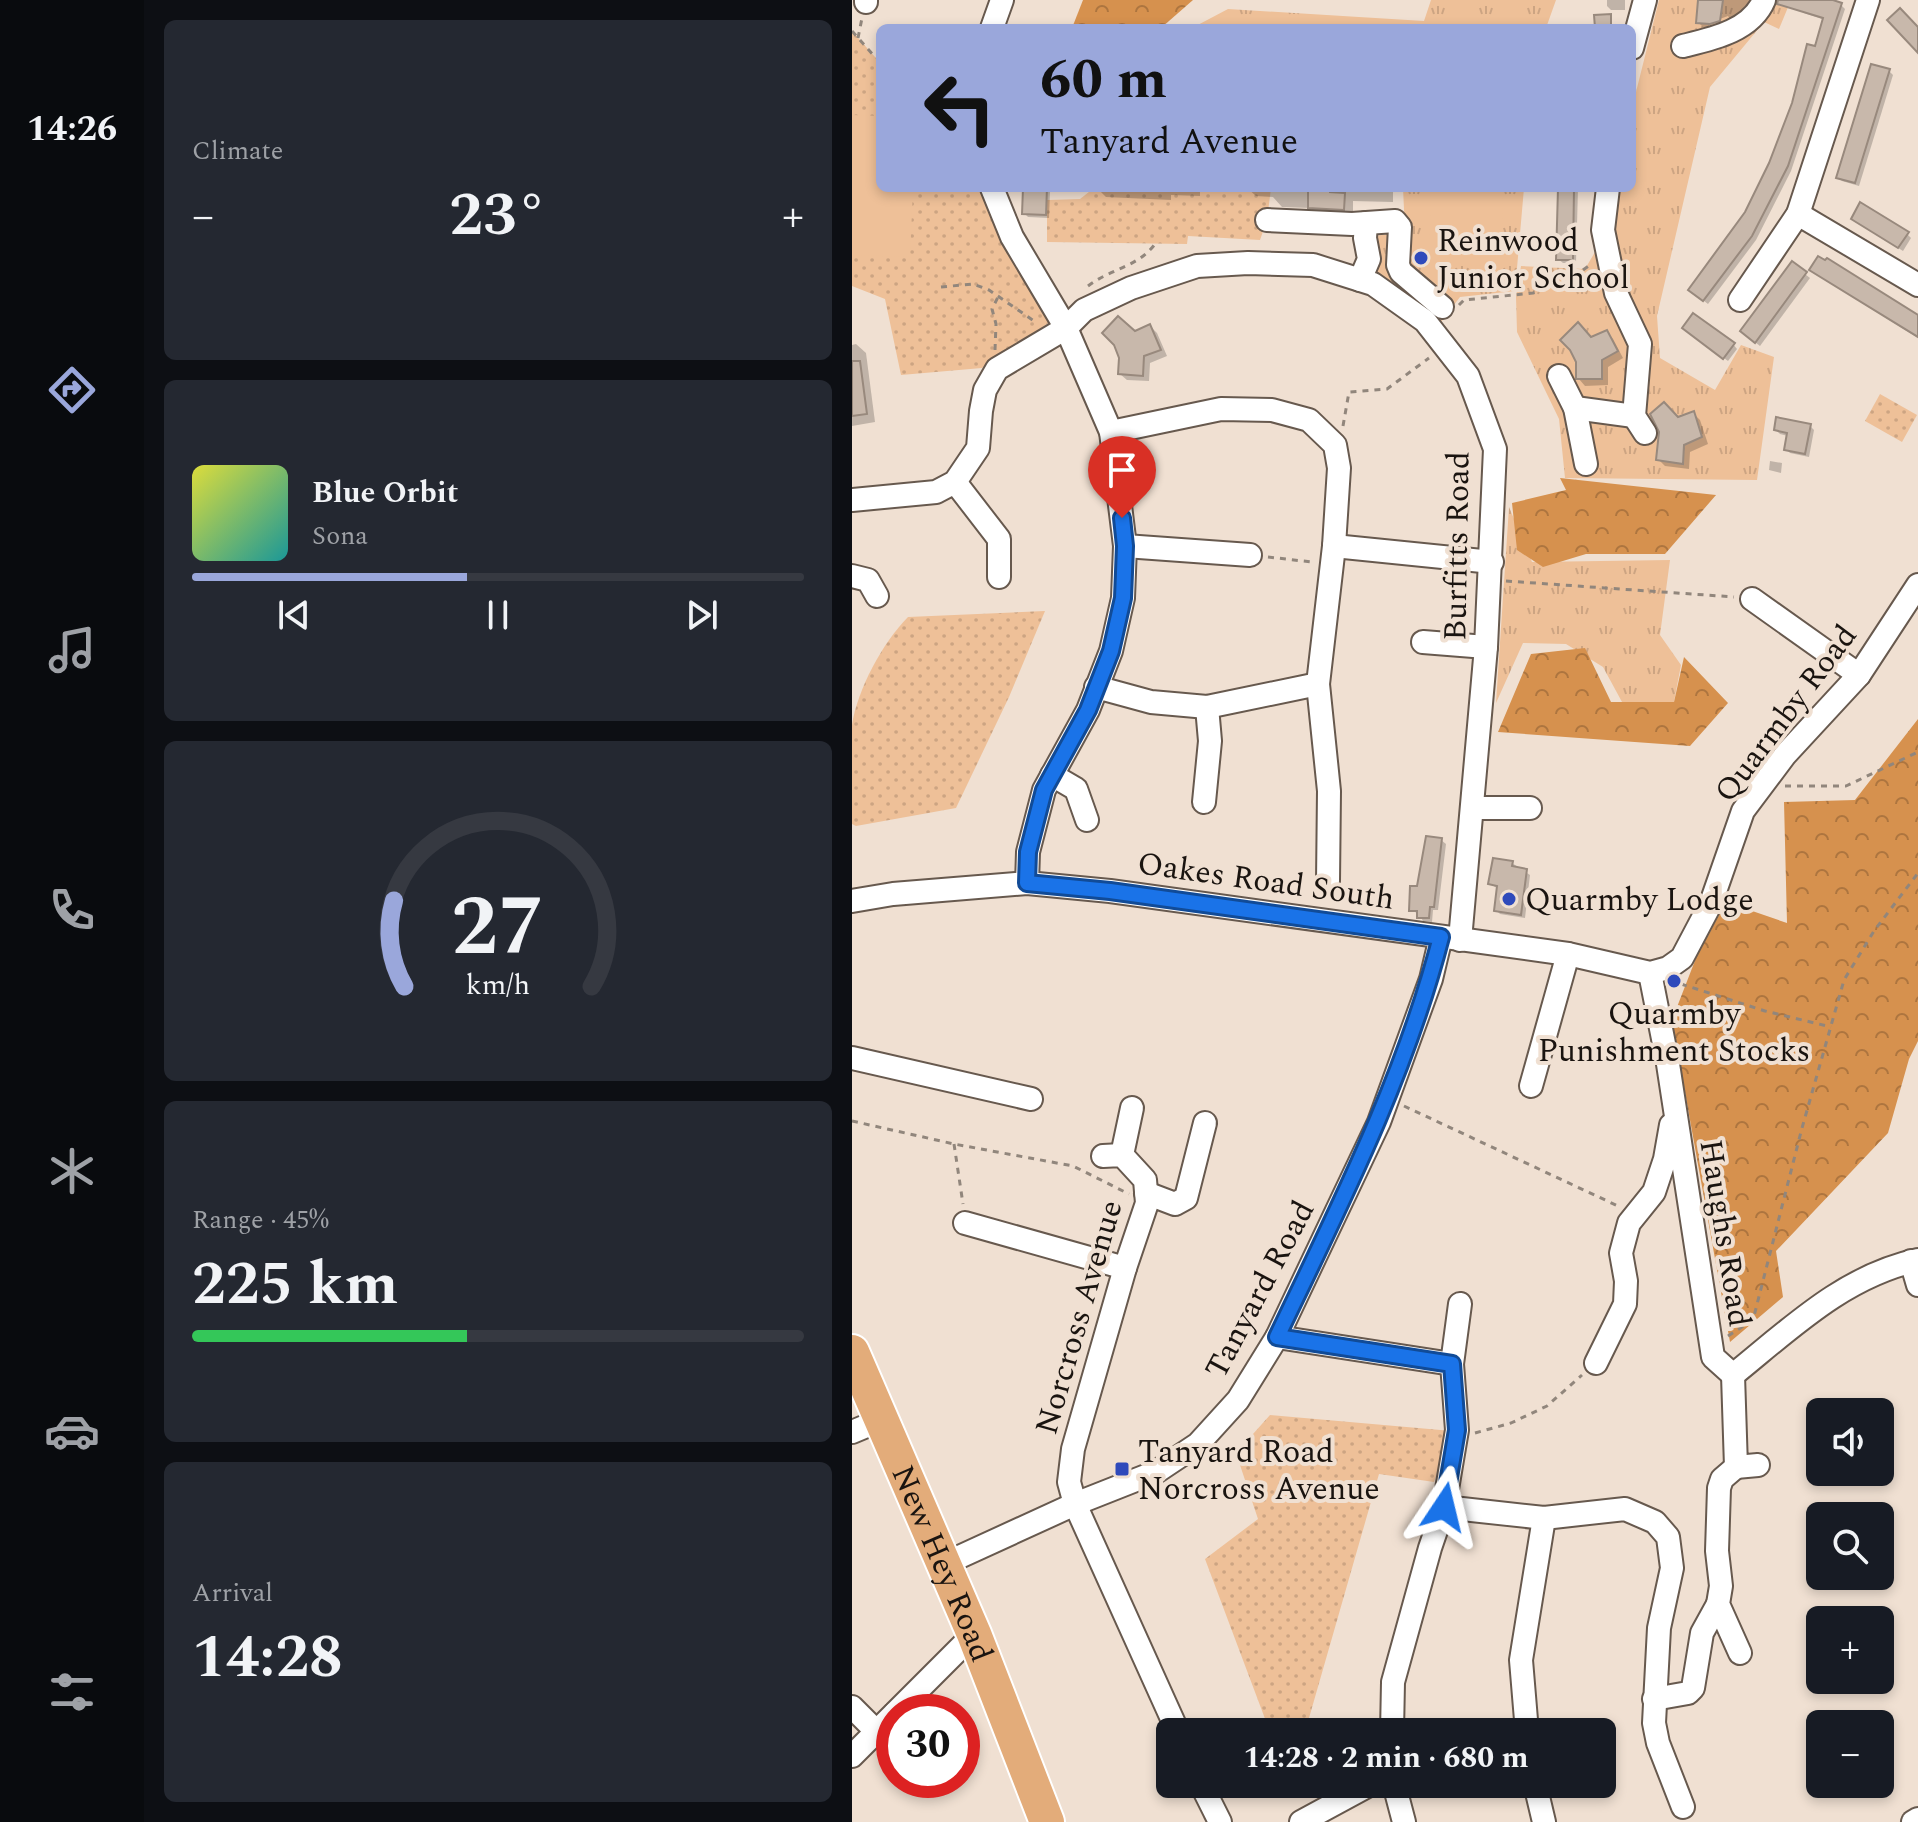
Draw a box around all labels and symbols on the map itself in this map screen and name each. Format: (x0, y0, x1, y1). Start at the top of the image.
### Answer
place label: Reinwood Junior School (1437, 217, 1629, 303)
marker: Reinwood Junior School (1412, 249, 1430, 267)
pin (1088, 436, 1156, 518)
street label: Burfitts Road (1431, 451, 1484, 641)
street label: Quarmby Road (1703, 614, 1870, 814)
street label: Oakes Road South (1134, 839, 1397, 924)
place label: Quarmby Lodge (1525, 876, 1754, 925)
marker: Quarmby Lodge (1500, 890, 1518, 908)
marker: Quarmby Punishment Stocks (1665, 972, 1683, 990)
place label: Quarmby Punishment Stocks (1538, 990, 1810, 1076)
street label: Haughs Road (1686, 1136, 1764, 1331)
street label: Tanyard Road (1193, 1192, 1328, 1388)
street label: Norcross Avenue (1023, 1194, 1136, 1440)
place label: Tanyard Road Norcross Avenue (1138, 1428, 1380, 1514)
street label: New Hey Road (878, 1458, 1006, 1669)
marker: Tanyard Road Norcross Avenue (1113, 1460, 1131, 1478)
position arrow (1402, 1465, 1486, 1549)
speed limit sign: 30 (876, 1694, 980, 1798)

